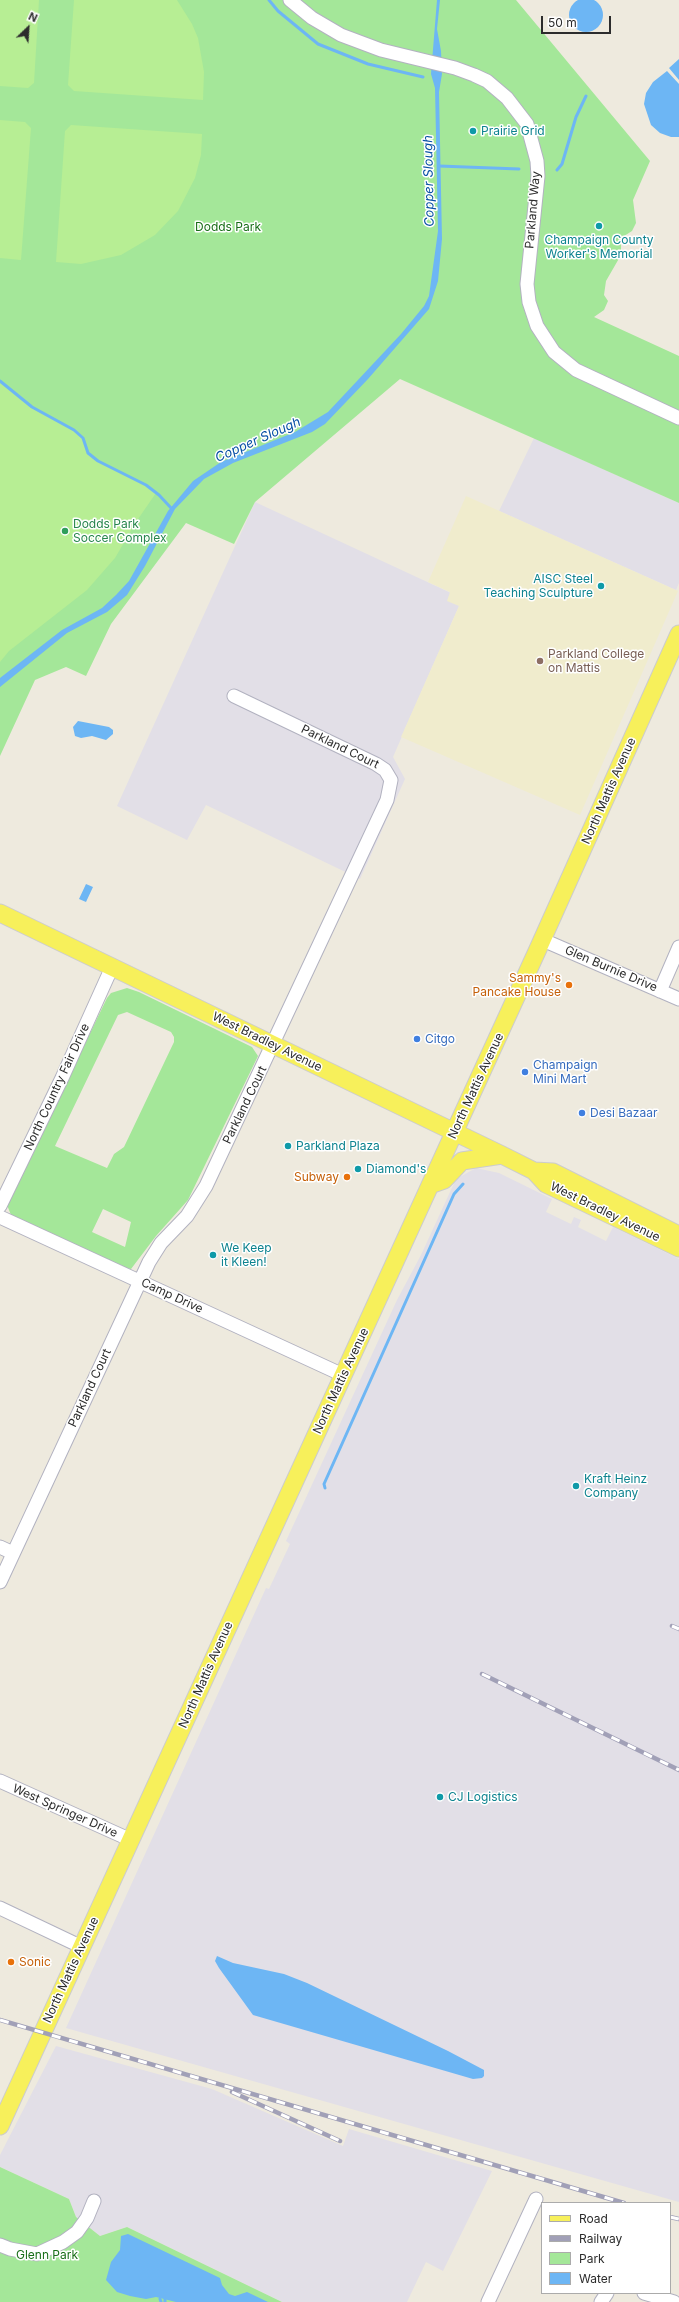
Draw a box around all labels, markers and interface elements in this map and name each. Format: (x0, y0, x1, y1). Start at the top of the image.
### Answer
north arrow (8, 8, 48, 48)
scale bar (543, 8, 613, 34)
text: N (26, 9, 40, 25)
text: 50 m (548, 15, 577, 30)
place label: Prairie Grid (481, 124, 545, 138)
marker: Prairie Grid (468, 126, 478, 136)
water label: Copper Slough (420, 135, 438, 227)
street label: Parkland Way (522, 171, 544, 249)
park label: Dodds Park (195, 220, 261, 234)
marker: Champaign County Worker's Memorial (594, 221, 604, 231)
place label: Champaign County Worker's Memorial (544, 233, 654, 261)
water label: Copper Slough (213, 414, 303, 466)
place label: Dodds Park Soccer Complex (73, 517, 166, 545)
marker: Dodds Park Soccer Complex (60, 526, 70, 536)
place label: AISC Steel Teaching Sculpture (483, 572, 593, 600)
marker: AISC Steel Teaching Sculpture (596, 581, 606, 591)
place label: Parkland College on Mattis (548, 647, 644, 675)
marker: Parkland College on Mattis (535, 656, 545, 666)
street label: Parkland Court (299, 722, 381, 772)
street label: North Mattis Avenue (579, 735, 639, 847)
street label: Glen Burnie Drive (563, 943, 659, 995)
place label: Sammy's Pancake House (473, 971, 561, 999)
marker: Sammy's Pancake House (564, 980, 574, 990)
street label: West Bradley Avenue (210, 1009, 324, 1075)
street label: North Country Fair Drive (21, 1021, 93, 1153)
street label: North Mattis Avenue (445, 1031, 507, 1141)
place label: Citgo (425, 1032, 455, 1046)
marker: Citgo (412, 1034, 422, 1044)
place label: Champaign Mini Mart (533, 1058, 598, 1086)
street label: Parkland Court (220, 1064, 270, 1146)
marker: Champaign Mini Mart (520, 1067, 530, 1077)
place label: Desi Bazaar (590, 1106, 657, 1120)
marker: Desi Bazaar (577, 1108, 587, 1118)
place label: Parkland Plaza (296, 1139, 380, 1153)
marker: Parkland Plaza (283, 1141, 293, 1151)
place label: Diamond's (366, 1162, 426, 1176)
marker: Diamond's (353, 1164, 363, 1174)
place label: Subway (294, 1170, 339, 1184)
marker: Subway (342, 1172, 352, 1182)
street label: West Bradley Avenue (548, 1179, 662, 1245)
place label: We Keep it Kleen! (221, 1241, 272, 1269)
marker: We Keep it Kleen! (208, 1250, 218, 1260)
street label: Camp Drive (139, 1275, 205, 1317)
street label: North Mattis Avenue (310, 1326, 372, 1436)
street label: Parkland Court (66, 1347, 114, 1429)
place label: Kraft Heinz Company (584, 1472, 647, 1500)
marker: Kraft Heinz Company (571, 1481, 581, 1491)
street label: North Mattis Avenue (176, 1619, 236, 1731)
street label: West Springer Drive (10, 1781, 120, 1841)
place label: CJ Logistics (448, 1790, 518, 1804)
marker: CJ Logistics (435, 1792, 445, 1802)
street label: North Mattis Avenue (40, 1915, 102, 2025)
place label: Sonic (19, 1955, 51, 1969)
marker: Sonic (6, 1957, 16, 1967)
legend (541, 2202, 671, 2294)
text: Road (579, 2211, 608, 2226)
text: Railway (579, 2231, 622, 2246)
park label: Glenn Park (16, 2248, 78, 2262)
text: Park (579, 2251, 605, 2266)
text: Water (579, 2271, 612, 2286)

